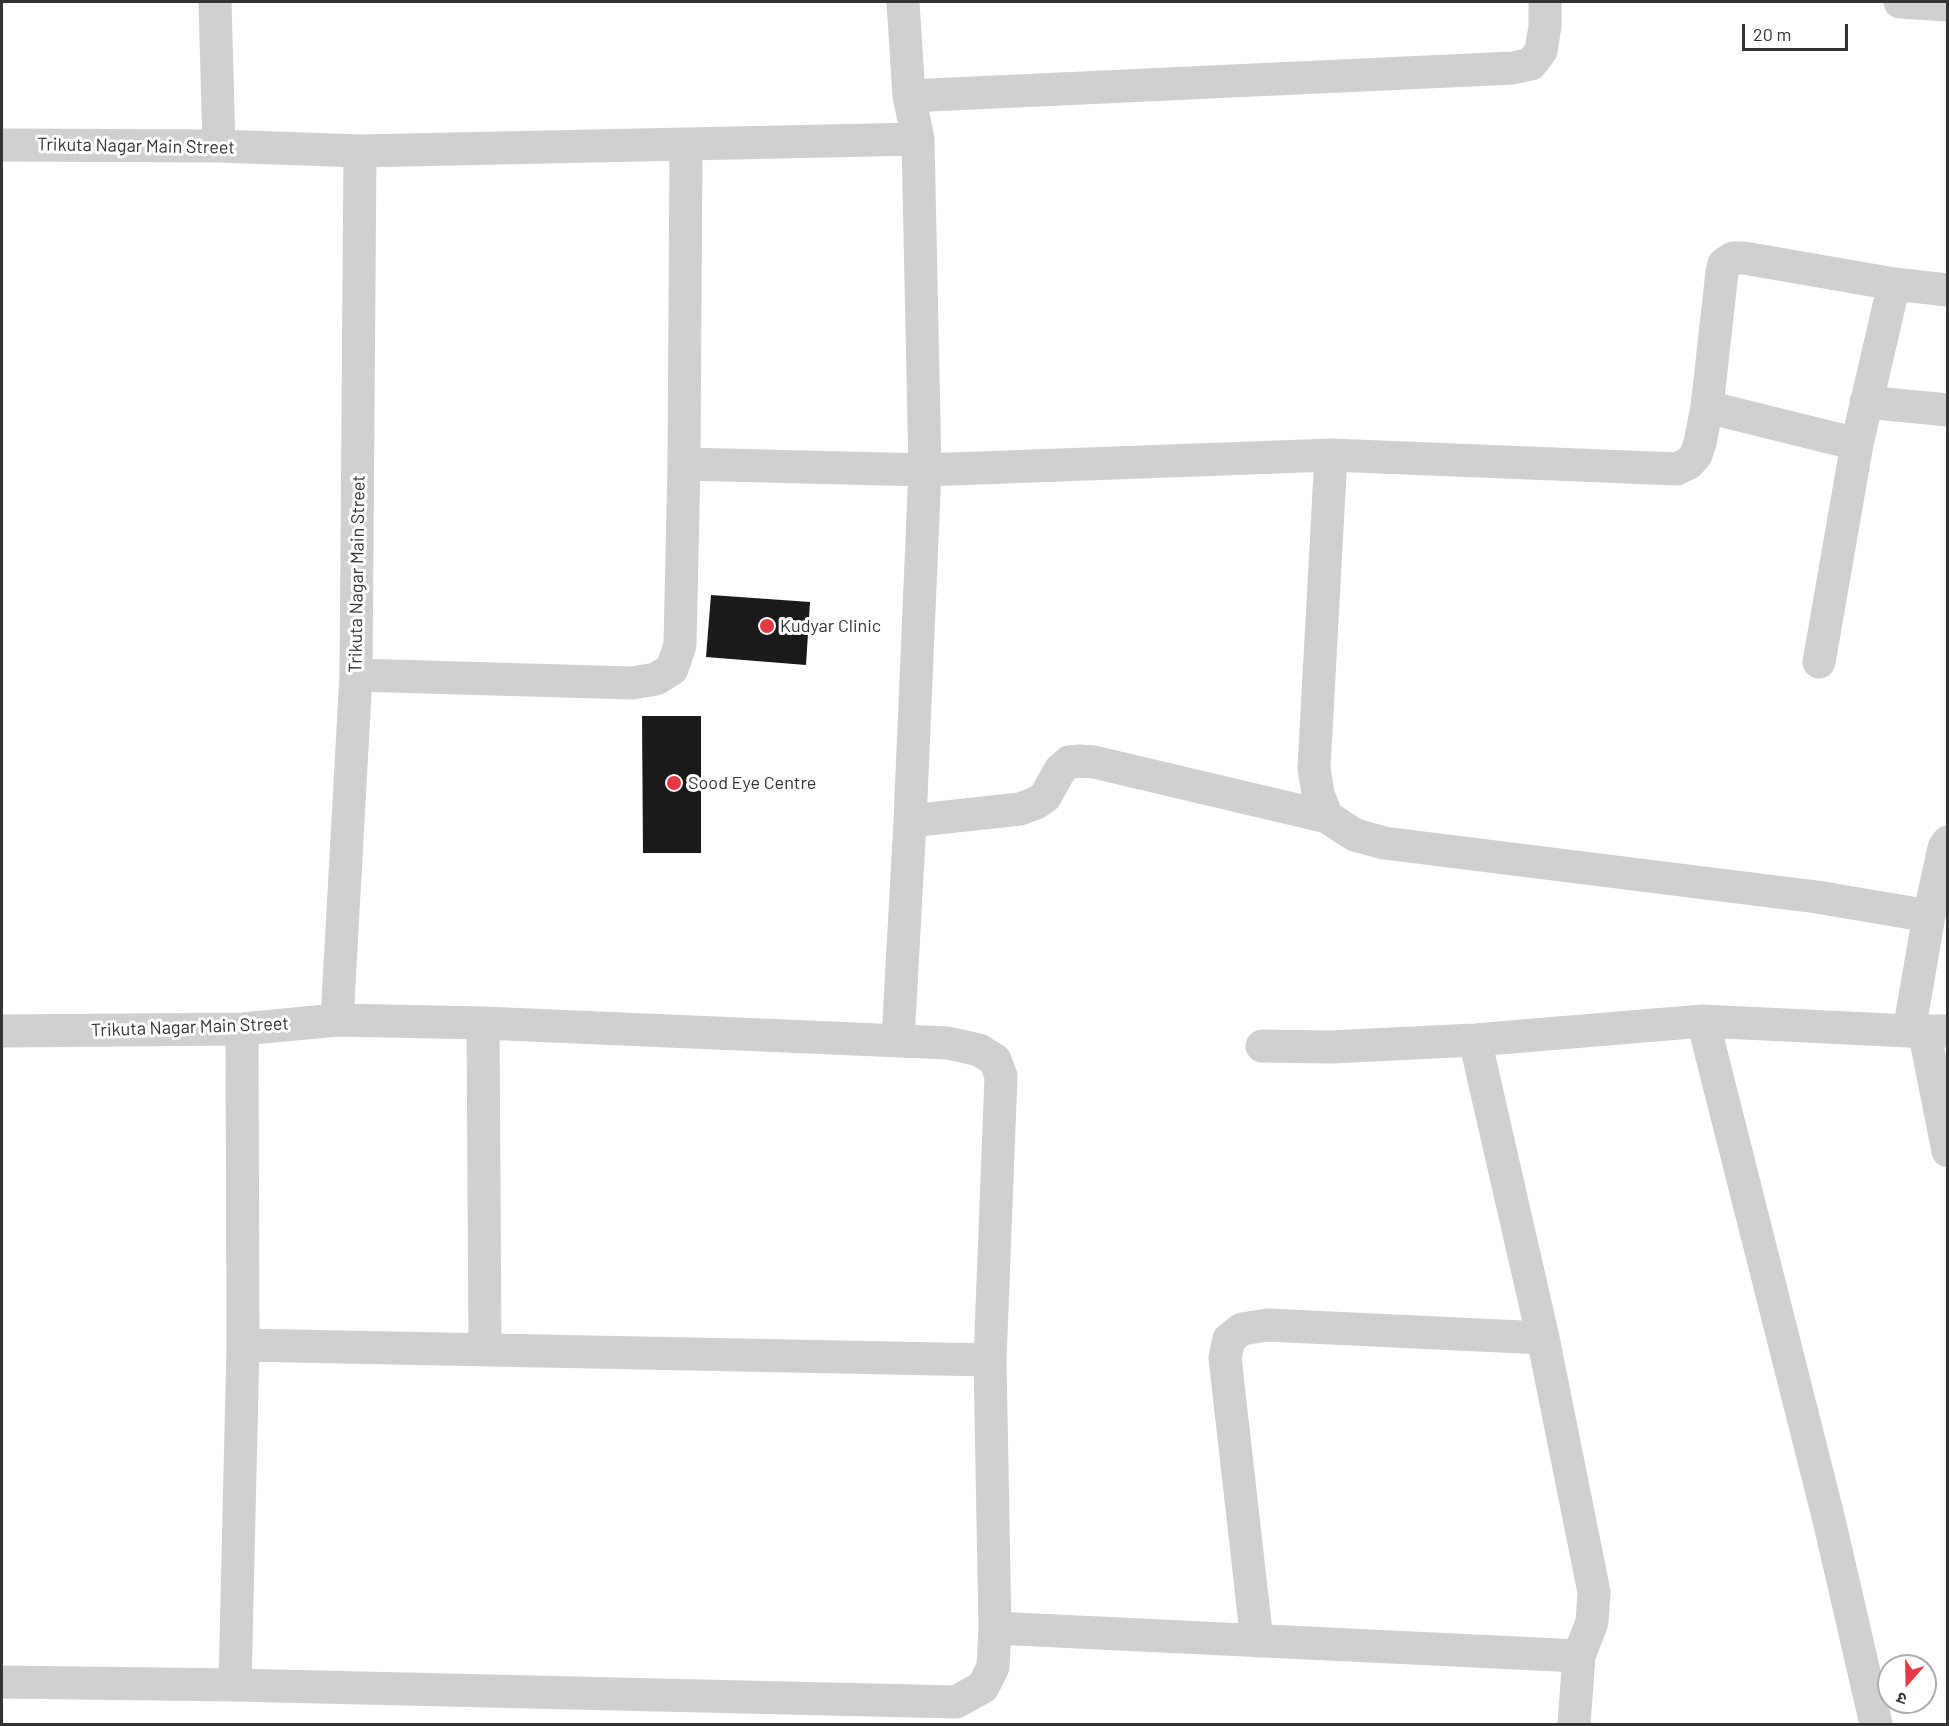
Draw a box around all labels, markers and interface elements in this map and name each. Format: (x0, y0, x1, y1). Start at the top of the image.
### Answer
scale bar (1745, 12, 1852, 50)
text: 20 m (1753, 23, 1791, 45)
street label: Trikuta Nagar Main Street (37, 133, 235, 159)
street label: Trikuta Nagar Main Street (344, 475, 370, 673)
place label: Kudyar Clinic (780, 615, 881, 637)
marker: Kudyar Clinic (758, 617, 776, 635)
place label: Sood Eye Centre (688, 772, 816, 794)
marker: Sood Eye Centre (665, 774, 683, 792)
street label: Trikuta Nagar Main Street (91, 1013, 289, 1041)
north arrow (1877, 1654, 1937, 1714)
text: उ (1894, 1689, 1909, 1710)

